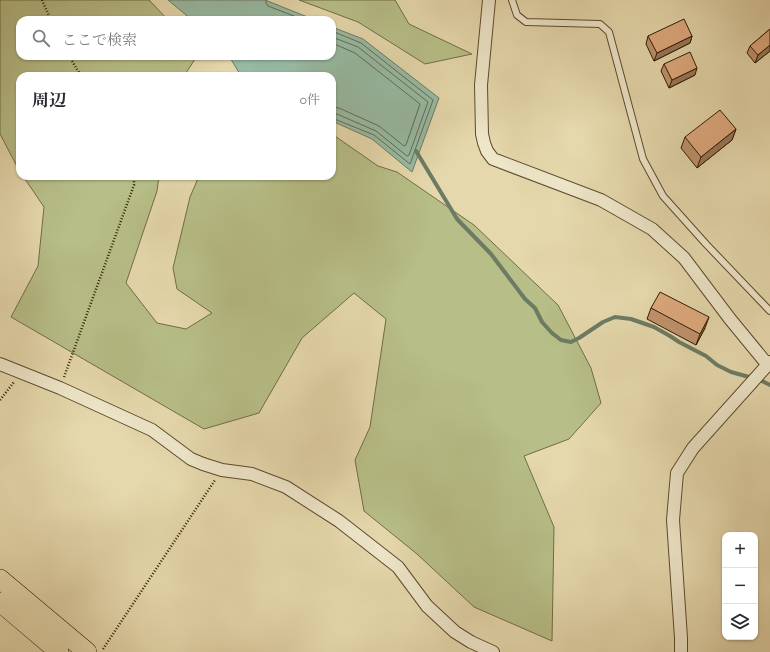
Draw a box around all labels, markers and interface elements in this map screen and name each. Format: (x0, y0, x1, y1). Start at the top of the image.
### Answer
search box (16, 16, 336, 60)
icon: search (30, 27, 52, 49)
text: ここで検索 (62, 31, 137, 49)
text: 周辺 (32, 90, 66, 111)
text: 0件 (299, 92, 320, 108)
map controls (722, 532, 758, 640)
button: + (722, 532, 758, 568)
button: − (722, 568, 758, 604)
button: layers (722, 604, 758, 640)

